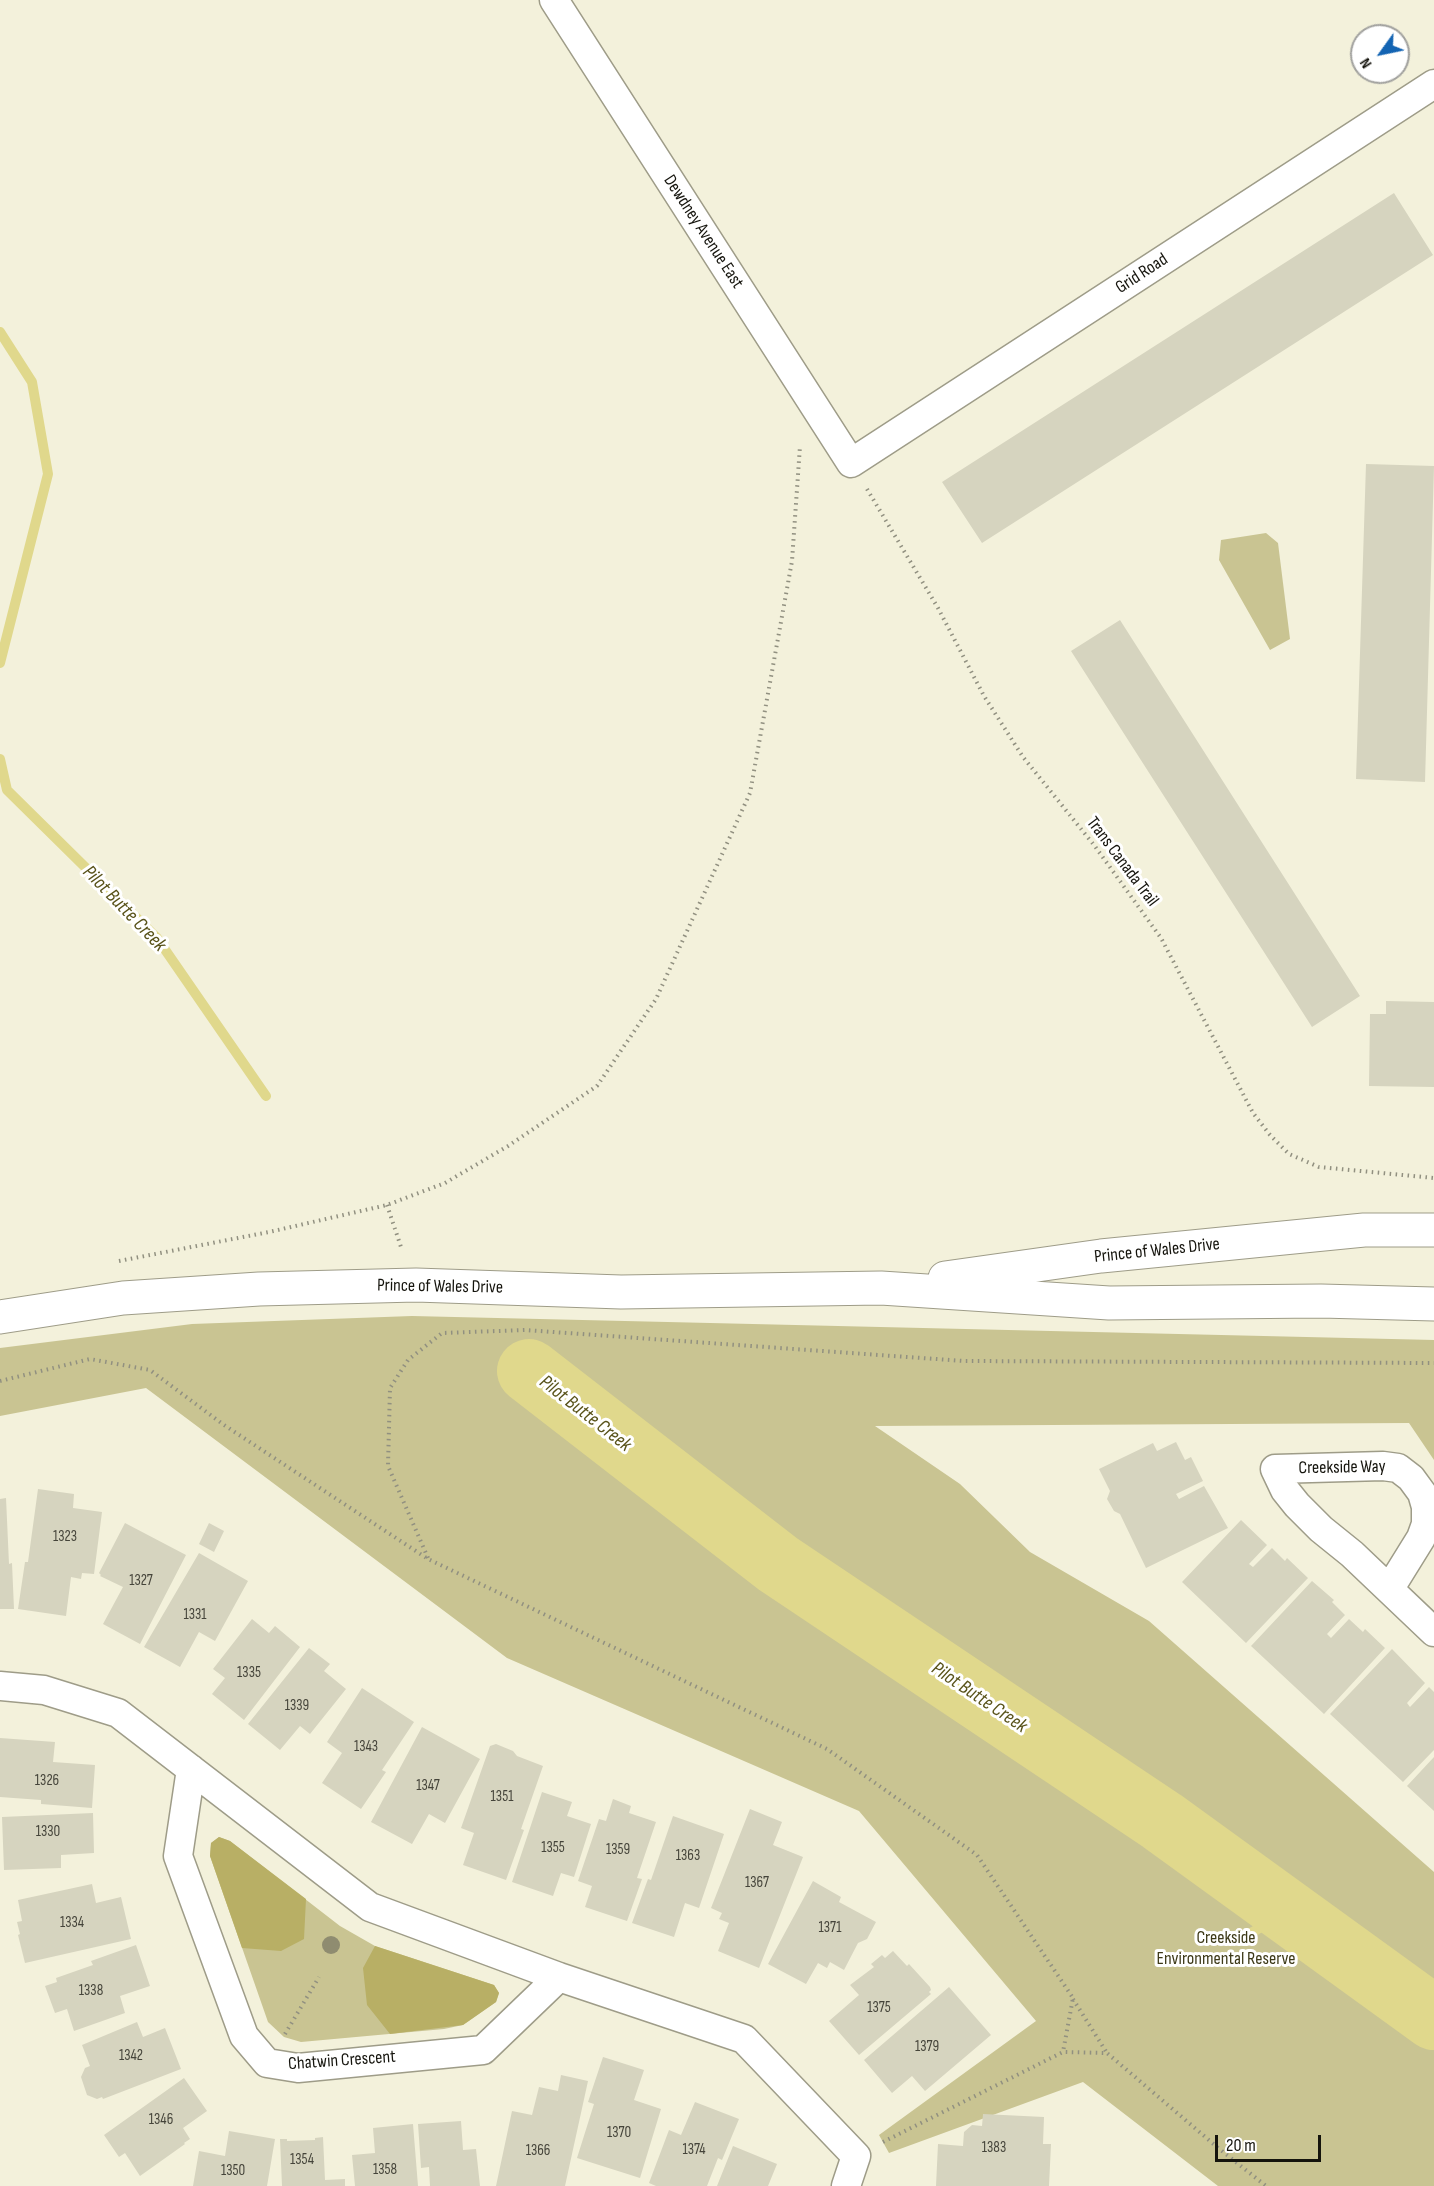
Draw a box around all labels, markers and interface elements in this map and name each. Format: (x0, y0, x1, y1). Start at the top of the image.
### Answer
north arrow (1350, 24, 1410, 84)
text: N (1356, 54, 1376, 72)
street label: Dewdney Avenue East (658, 171, 748, 293)
street label: Grid Road (1112, 249, 1172, 299)
street label: Trans Canada Trail (1081, 813, 1163, 911)
water label: Pilot Butte Creek (77, 861, 171, 957)
street label: Prince of Wales Drive (1093, 1234, 1221, 1268)
street label: Prince of Wales Drive (377, 1275, 503, 1299)
water label: Pilot Butte Creek (534, 1371, 636, 1457)
street label: Creekside Way (1298, 1456, 1386, 1480)
house number: 1323 (53, 1528, 77, 1546)
house number: 1327 (129, 1572, 153, 1590)
house number: 1331 (183, 1606, 207, 1624)
water label: Pilot Butte Creek (927, 1657, 1031, 1739)
house number: 1335 (237, 1664, 261, 1682)
house number: 1339 (285, 1697, 309, 1715)
house number: 1343 (354, 1738, 378, 1756)
house number: 1326 (35, 1772, 59, 1790)
house number: 1347 (416, 1777, 440, 1795)
house number: 1351 (491, 1788, 513, 1806)
house number: 1330 (36, 1823, 60, 1841)
house number: 1355 (541, 1839, 565, 1857)
house number: 1359 (606, 1841, 630, 1859)
house number: 1363 (676, 1847, 700, 1865)
house number: 1367 (745, 1874, 769, 1892)
house number: 1334 (60, 1914, 84, 1932)
house number: 1371 (819, 1919, 841, 1937)
park label: Creekside Environmental Reserve (1157, 1927, 1295, 1970)
house number: 1338 (79, 1982, 103, 2000)
house number: 1375 (867, 1999, 891, 2017)
house number: 1379 (915, 2038, 939, 2056)
street label: Chatwin Crescent (287, 2046, 397, 2076)
house number: 1342 (119, 2047, 143, 2065)
house number: 1346 (149, 2111, 173, 2129)
scale bar (1218, 2123, 1324, 2161)
house number: 1370 (607, 2124, 631, 2142)
text: 20 m (1226, 2135, 1256, 2156)
house number: 1383 (982, 2139, 1006, 2157)
house number: 1374 (682, 2141, 706, 2159)
house number: 1366 (526, 2142, 550, 2160)
house number: 1354 (290, 2151, 314, 2169)
house number: 1358 (373, 2161, 397, 2179)
house number: 1350 (221, 2162, 245, 2180)

